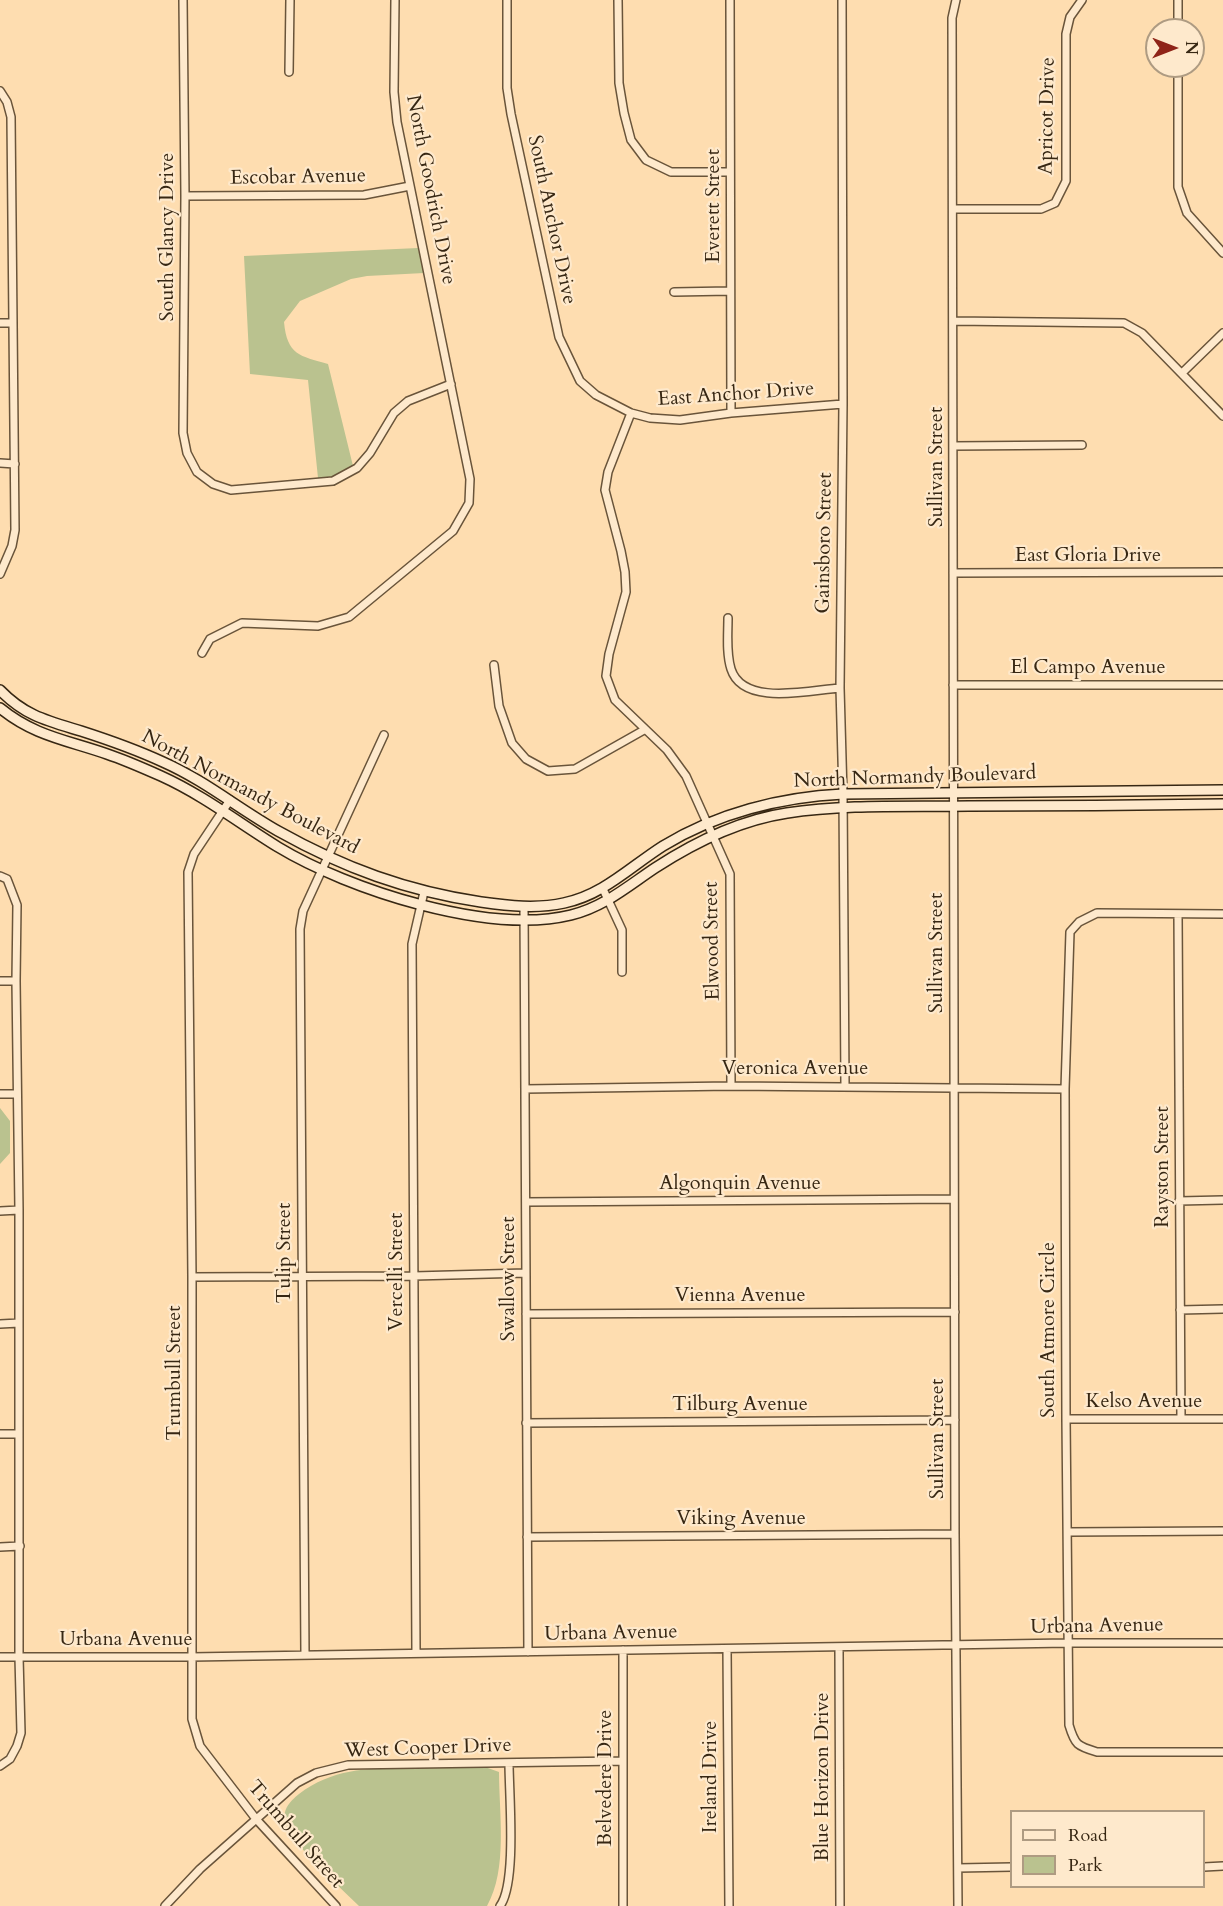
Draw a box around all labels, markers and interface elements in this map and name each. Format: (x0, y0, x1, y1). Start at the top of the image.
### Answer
north arrow (1145, 18, 1205, 78)
text: N (1180, 41, 1202, 55)
street label: Apricot Drive (1035, 57, 1061, 175)
street label: North Goodrich Drive (400, 93, 460, 287)
street label: South Anchor Drive (521, 133, 581, 307)
street label: Everett Street (702, 149, 726, 263)
street label: South Glancy Drive (156, 153, 180, 321)
street label: Escobar Avenue (230, 165, 366, 191)
street label: East Anchor Drive (657, 378, 815, 412)
street label: Sullivan Street (925, 407, 949, 527)
street label: Gainsboro Street (812, 472, 838, 614)
street label: East Gloria Drive (1015, 544, 1161, 568)
street label: El Campo Avenue (1010, 656, 1166, 680)
street label: North Normandy Boulevard (137, 725, 363, 861)
street label: North Normandy Boulevard (793, 762, 1037, 794)
street label: Elwood Street (700, 881, 726, 1001)
street label: Sullivan Street (925, 893, 949, 1013)
street label: Veronica Avenue (722, 1057, 868, 1081)
street label: Rayston Street (1151, 1106, 1175, 1228)
street label: Algonquin Avenue (659, 1172, 821, 1196)
street label: Tulip Street (273, 1203, 297, 1303)
street label: Vercelli Street (385, 1213, 409, 1331)
street label: Swallow Street (497, 1216, 521, 1342)
street label: South Atmore Circle (1037, 1242, 1061, 1418)
street label: Vienna Avenue (674, 1284, 806, 1308)
street label: Trumbull Street (163, 1305, 187, 1441)
street label: Sullivan Street (926, 1379, 950, 1499)
street label: Kelso Avenue (1086, 1390, 1202, 1414)
street label: Tilburg Avenue (672, 1393, 808, 1417)
street label: Viking Avenue (676, 1507, 806, 1531)
street label: Urbana Avenue (1030, 1614, 1164, 1640)
street label: Urbana Avenue (544, 1621, 678, 1647)
street label: Urbana Avenue (59, 1628, 193, 1652)
street label: Blue Horizon Drive (811, 1692, 835, 1862)
street label: Belvedere Drive (594, 1710, 618, 1846)
street label: Ireland Drive (699, 1721, 723, 1833)
street label: West Cooper Drive (344, 1734, 512, 1764)
street label: Trumbull Street (242, 1776, 348, 1894)
legend (1010, 1810, 1205, 1888)
text: Road (1068, 1823, 1108, 1848)
text: Park (1068, 1853, 1103, 1878)

